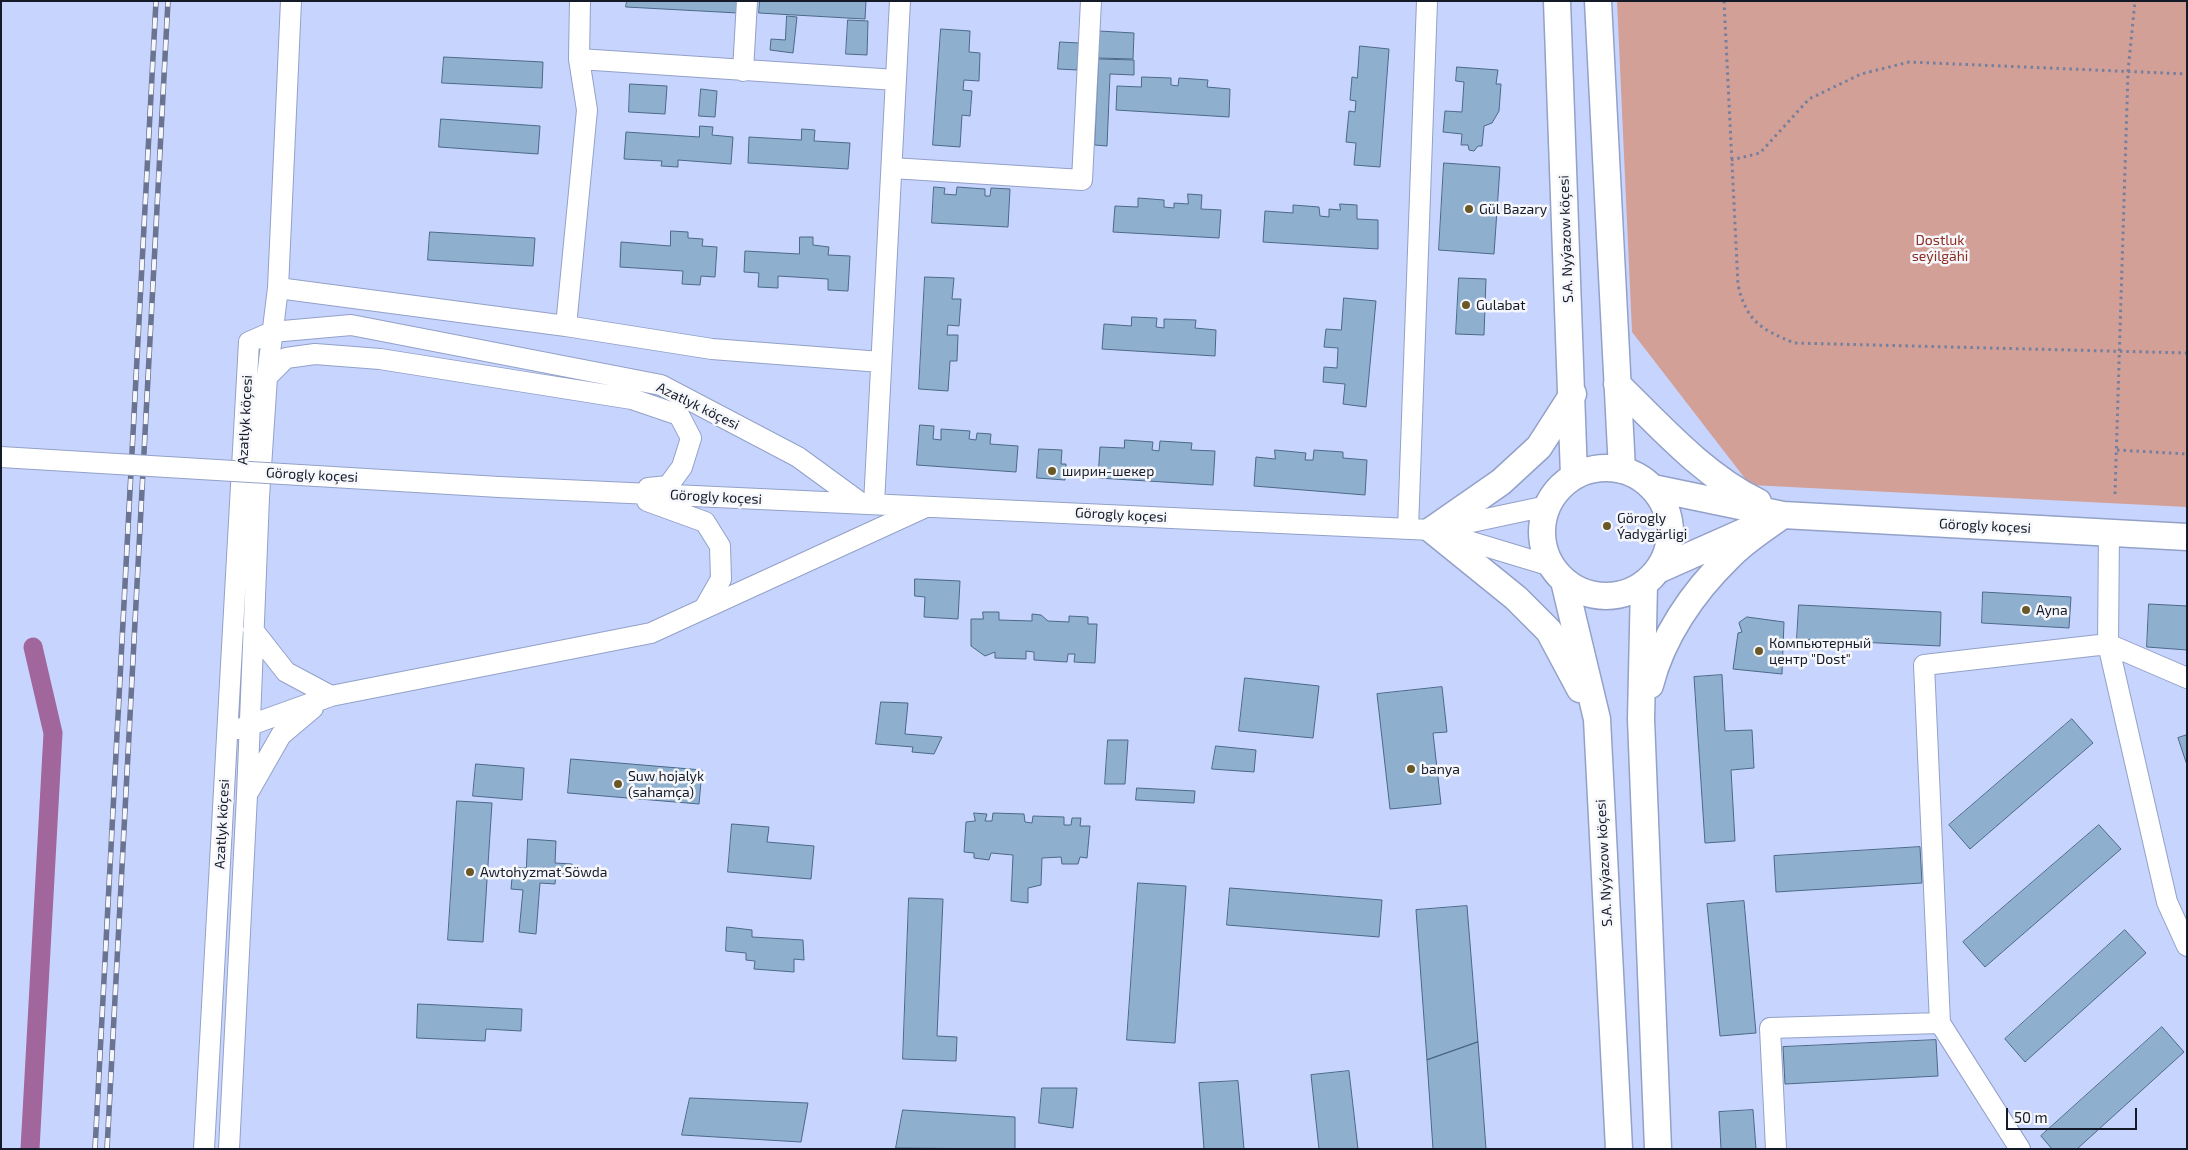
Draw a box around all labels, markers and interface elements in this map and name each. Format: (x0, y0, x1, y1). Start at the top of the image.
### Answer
street label: S.A. Nyýazow köçesi (1555, 175, 1577, 303)
place label: Gül Bazary (1479, 201, 1547, 217)
marker: Gül Bazary (1463, 203, 1475, 215)
park label: Dostluk seýilgähi (1912, 232, 1968, 264)
place label: Gulabat (1476, 297, 1526, 313)
marker: Gulabat (1460, 299, 1472, 311)
street label: Azatlyk köçesi (234, 375, 256, 465)
street label: Azatlyk köçesi (654, 379, 742, 433)
place label: ширин-шекер (1062, 463, 1154, 479)
street label: Görogly koçesi (266, 464, 358, 486)
marker: ширин-шекер (1046, 465, 1058, 477)
street label: Görogly koçesi (670, 486, 762, 508)
street label: Görogly koçesi (1075, 504, 1167, 526)
place label: Görogly Ýadygärligi (1617, 510, 1687, 542)
street label: Görogly koçesi (1939, 515, 2031, 537)
marker: Görogly Ýadygärligi (1601, 520, 1613, 532)
place label: Ayna (2036, 602, 2068, 618)
marker: Ayna (2020, 604, 2032, 616)
place label: Компьютерный центр "Dost" (1769, 635, 1871, 668)
marker: Компьютерный центр "Dost" (1753, 645, 1765, 657)
place label: banya (1421, 761, 1460, 777)
marker: banya (1405, 763, 1417, 775)
place label: Suw hojalyk (sahamça) (628, 768, 704, 800)
marker: Suw hojalyk (sahamça) (612, 778, 624, 790)
street label: Azatlyk köçesi (211, 779, 233, 869)
street label: S.A. Nyýazow köçesi (1592, 799, 1616, 927)
place label: Awtohyzmat Söwda (480, 864, 607, 880)
marker: Awtohyzmat Söwda (464, 866, 476, 878)
scale bar (2008, 1098, 2139, 1130)
text: 50 m (2014, 1108, 2048, 1126)

